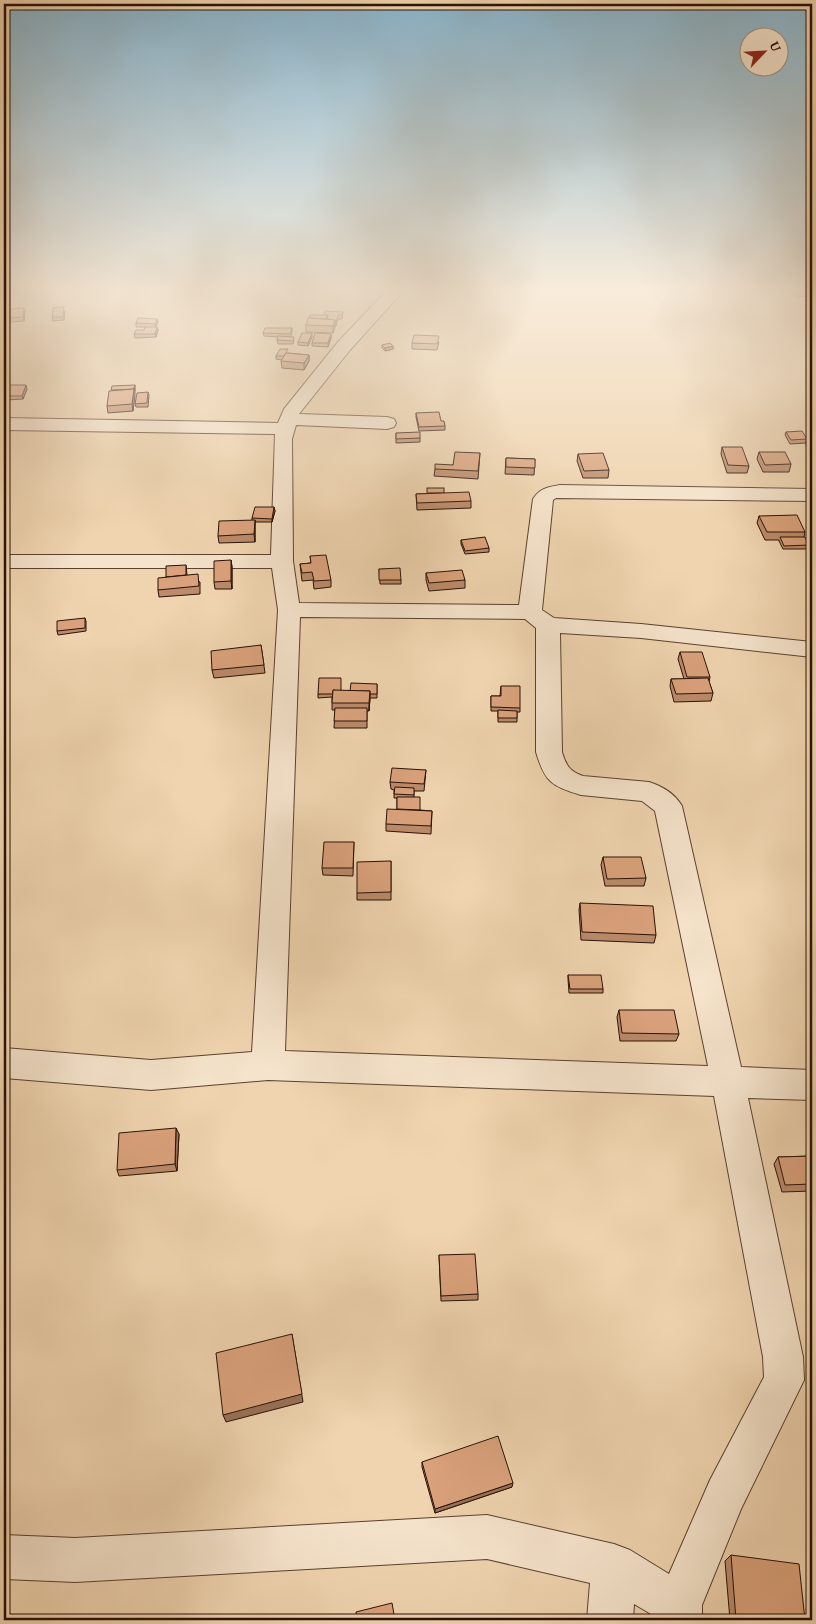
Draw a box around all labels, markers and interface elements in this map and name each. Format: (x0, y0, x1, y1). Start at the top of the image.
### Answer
north arrow (738, 28, 788, 78)
text: U (765, 38, 787, 56)

